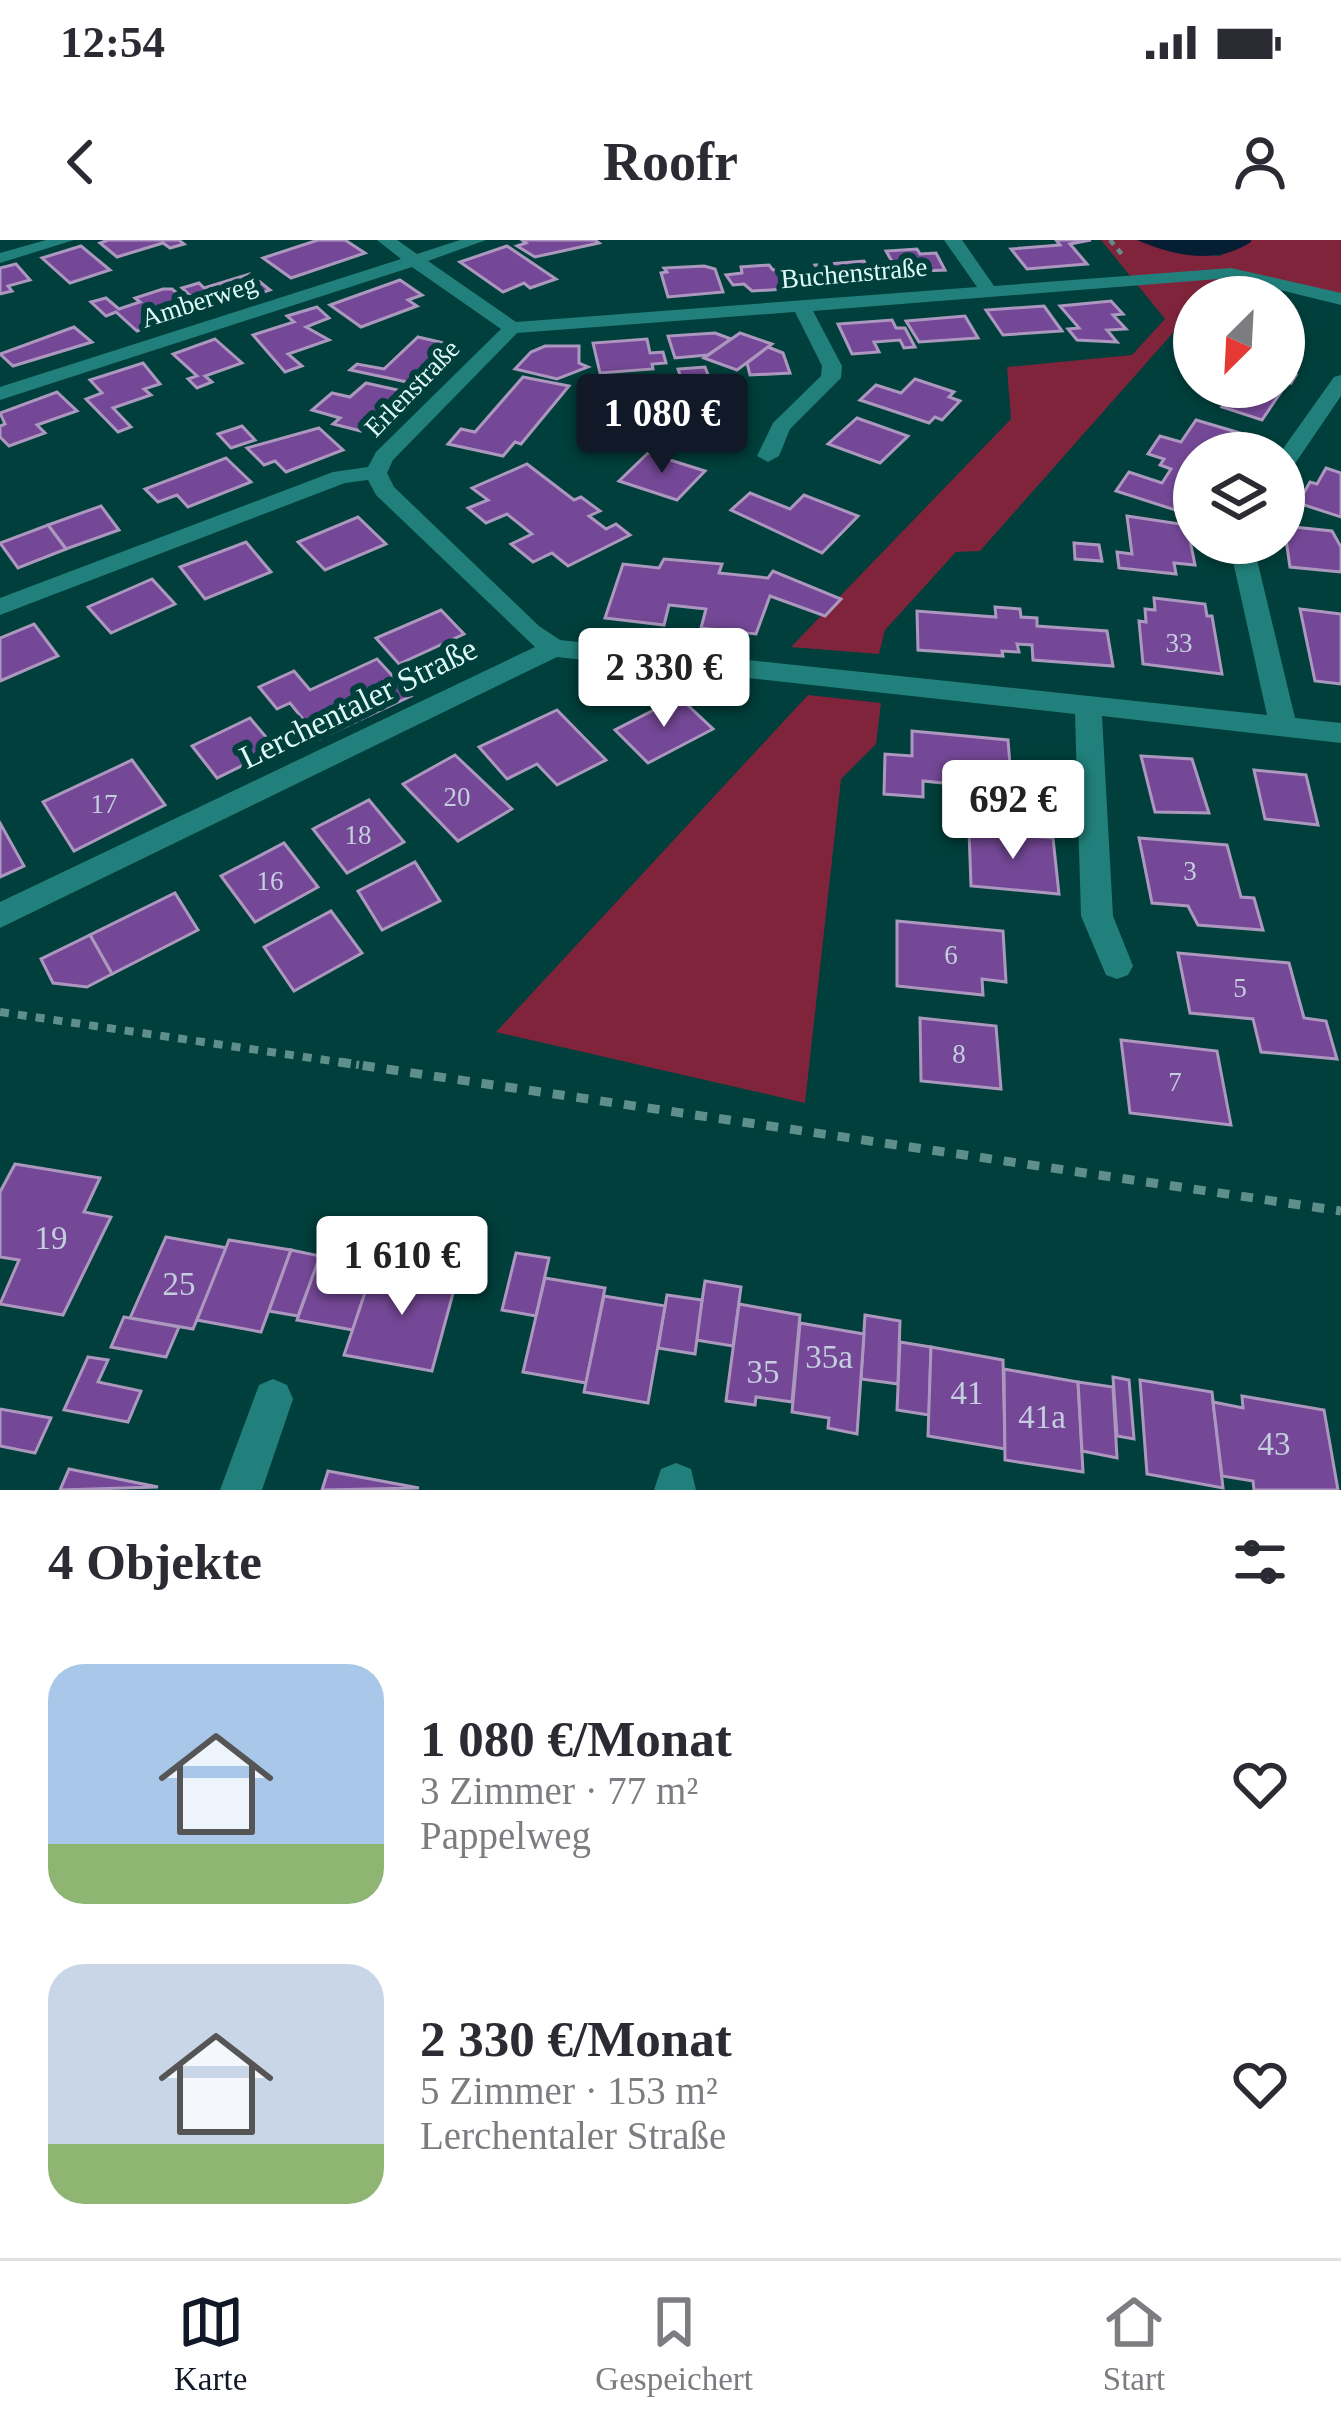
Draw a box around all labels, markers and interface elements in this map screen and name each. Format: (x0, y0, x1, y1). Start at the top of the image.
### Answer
text: 12:54 (60, 17, 165, 67)
icon: back (48, 129, 114, 195)
icon: person (1227, 129, 1293, 195)
text: Roofr (603, 132, 738, 192)
street label: Buchenstraße (779, 252, 929, 294)
street label: Amberweg (137, 268, 261, 334)
north arrow (1173, 276, 1305, 408)
map controls (1173, 276, 1305, 564)
street label: Erlenstraße (359, 333, 466, 443)
pin: 1 080 € (551, 374, 773, 476)
text: 1 080 € (604, 391, 721, 434)
button: layers (1173, 432, 1305, 564)
pin: 2 330 € (553, 628, 775, 730)
house number: 33 (1166, 628, 1193, 658)
street label: Lerchentaler Straße (234, 630, 483, 776)
text: 2 330 € (606, 645, 723, 688)
pin: 692 € (929, 760, 1097, 862)
text: 692 € (969, 777, 1057, 820)
house number: 20 (444, 782, 471, 812)
house number: 17 (91, 789, 118, 819)
house number: 18 (345, 820, 372, 850)
house number: 3 (1183, 856, 1197, 886)
house number: 16 (257, 866, 284, 896)
house number: 6 (944, 940, 958, 970)
house number: 5 (1233, 973, 1247, 1003)
house number: 8 (952, 1039, 966, 1069)
house number: 7 (1168, 1067, 1182, 1097)
pin: 1 610 € (291, 1216, 513, 1318)
house number: 19 (35, 1220, 68, 1256)
text: 1 610 € (344, 1233, 461, 1276)
house number: 25 (163, 1266, 196, 1302)
house number: 35a (805, 1339, 853, 1375)
house number: 35 (747, 1354, 780, 1390)
house number: 41 (951, 1375, 984, 1411)
house number: 41a (1018, 1399, 1066, 1435)
house number: 43 (1258, 1426, 1291, 1462)
icon: filters (1227, 1529, 1293, 1595)
text: 4 Objekte (48, 1534, 262, 1590)
text: 1 080 €/Monat (420, 1711, 732, 1767)
icon: home (144, 1712, 288, 1856)
icon: heart (1227, 1751, 1293, 1817)
text: 3 Zimmer · 77 m² (420, 1769, 698, 1812)
text: Pappelweg (420, 1814, 591, 1857)
text: 2 330 €/Monat (420, 2011, 732, 2067)
icon: home (144, 2012, 288, 2156)
icon: heart (1227, 2051, 1293, 2117)
text: 5 Zimmer · 153 m² (420, 2069, 718, 2112)
text: Lerchentaler Straße (420, 2114, 726, 2157)
tab: Karte (174, 2289, 247, 2398)
tab: Gespeichert (595, 2289, 753, 2398)
tab: Start (1101, 2289, 1167, 2398)

